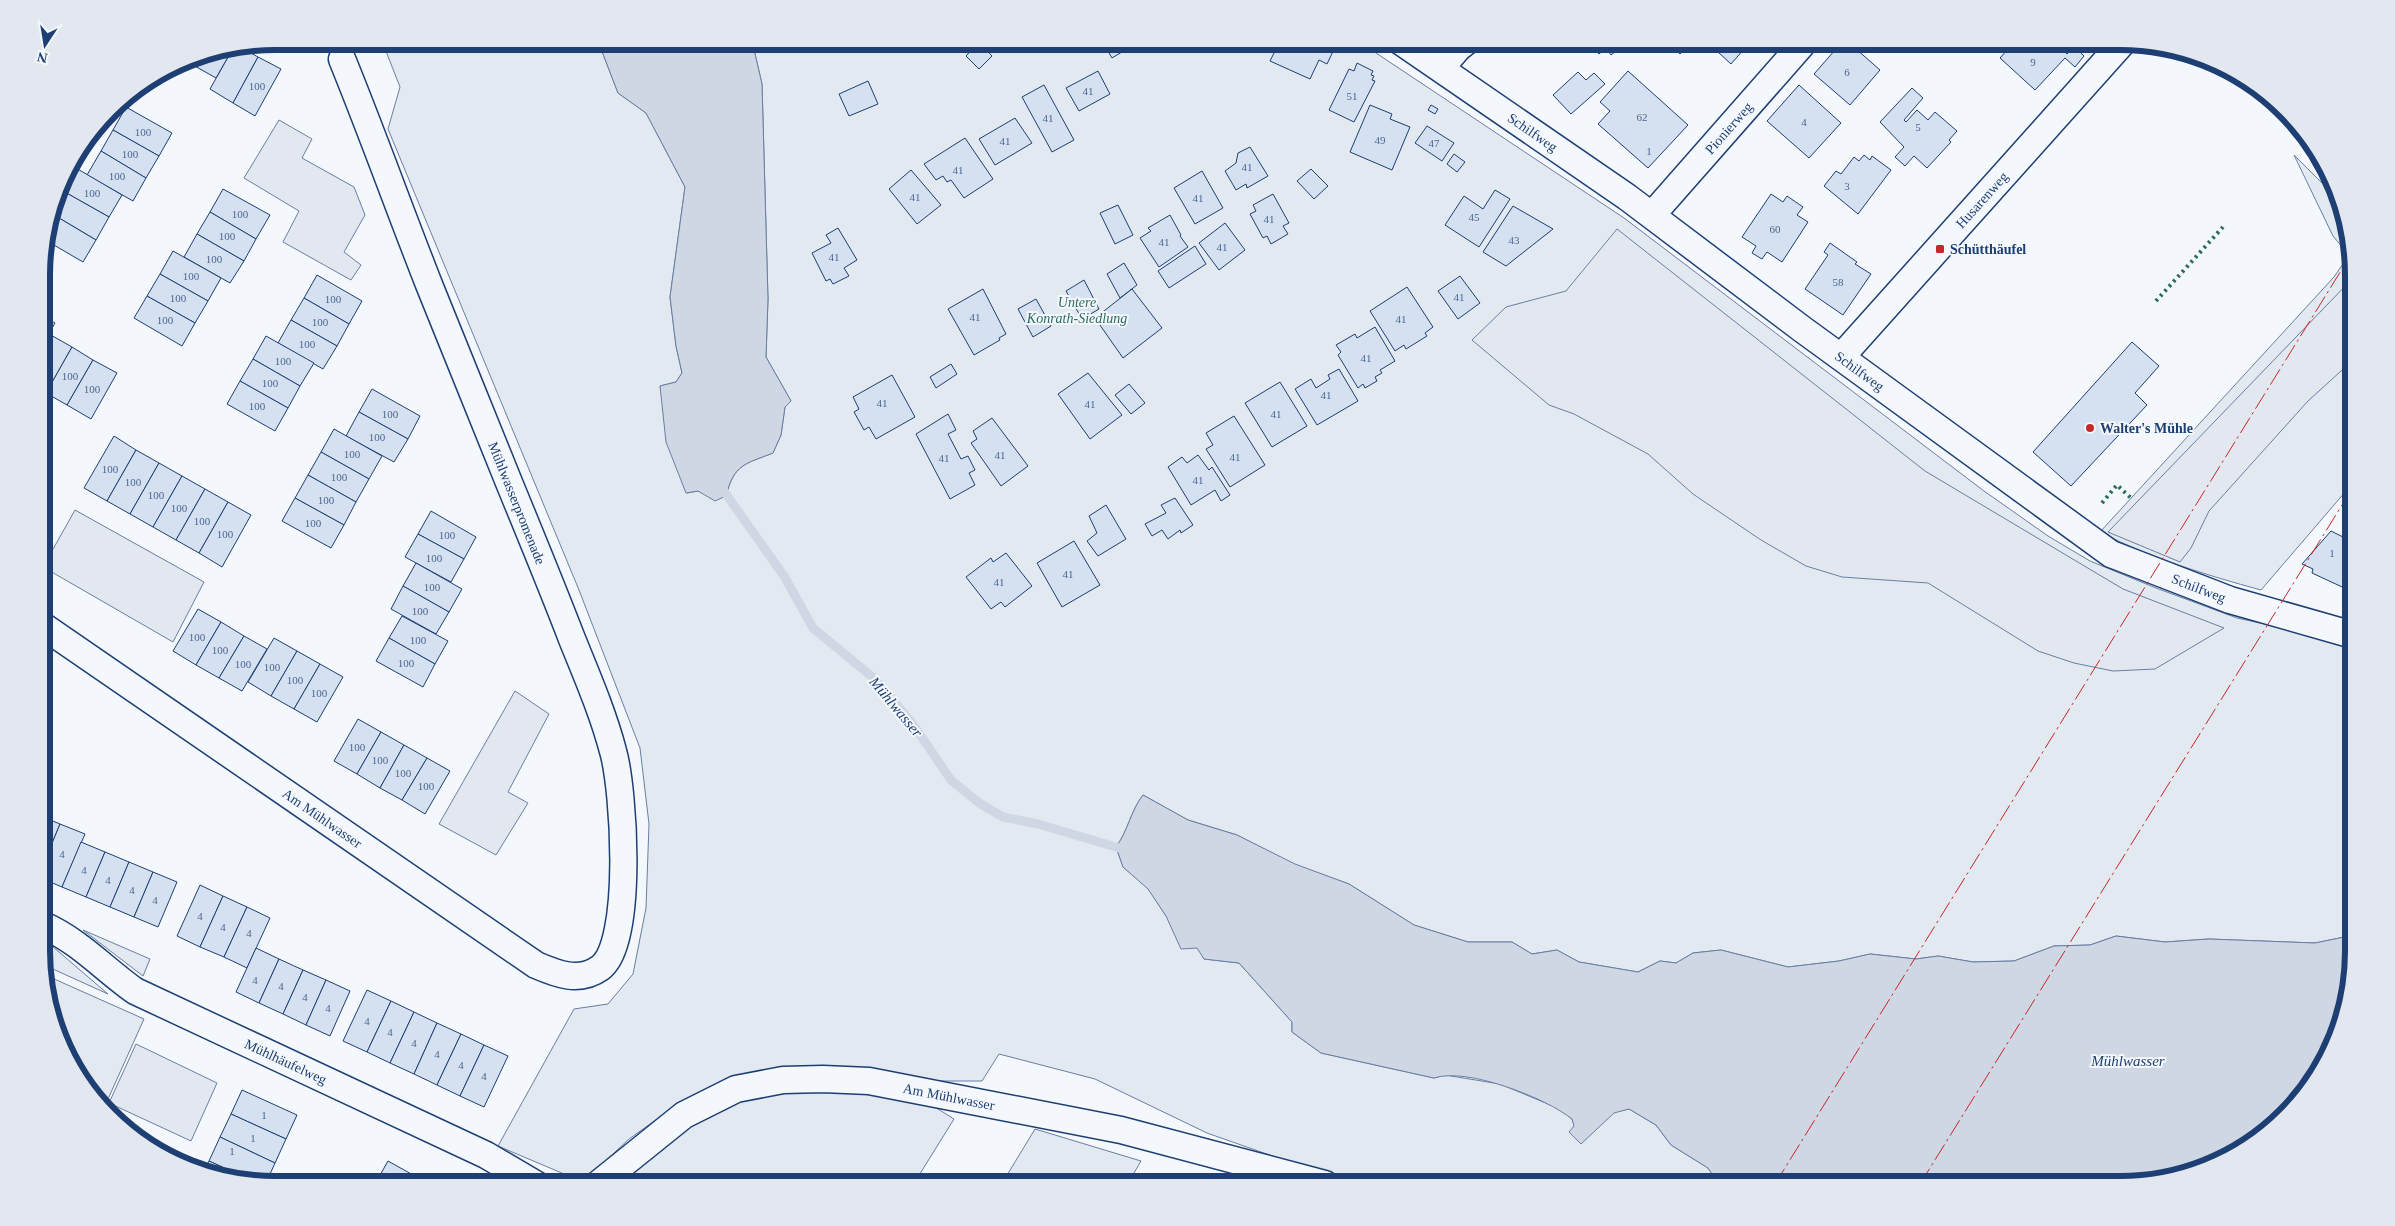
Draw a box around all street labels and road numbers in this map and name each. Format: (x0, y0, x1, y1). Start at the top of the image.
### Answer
street label: Pionierweg (1702, 99, 1756, 157)
street label: Schilfweg (1505, 110, 1560, 155)
street label: Husarenweg (1953, 169, 2011, 231)
street label: Schilfweg (1832, 349, 1887, 394)
street label: Mühlwasserpromenade (485, 440, 548, 567)
street label: Schilfweg (2169, 571, 2228, 606)
street label: Am Mühlwasser (279, 786, 365, 851)
street label: Mühlhäufelweg (242, 1036, 329, 1087)
street label: Am Mühlwasser (902, 1081, 996, 1113)

